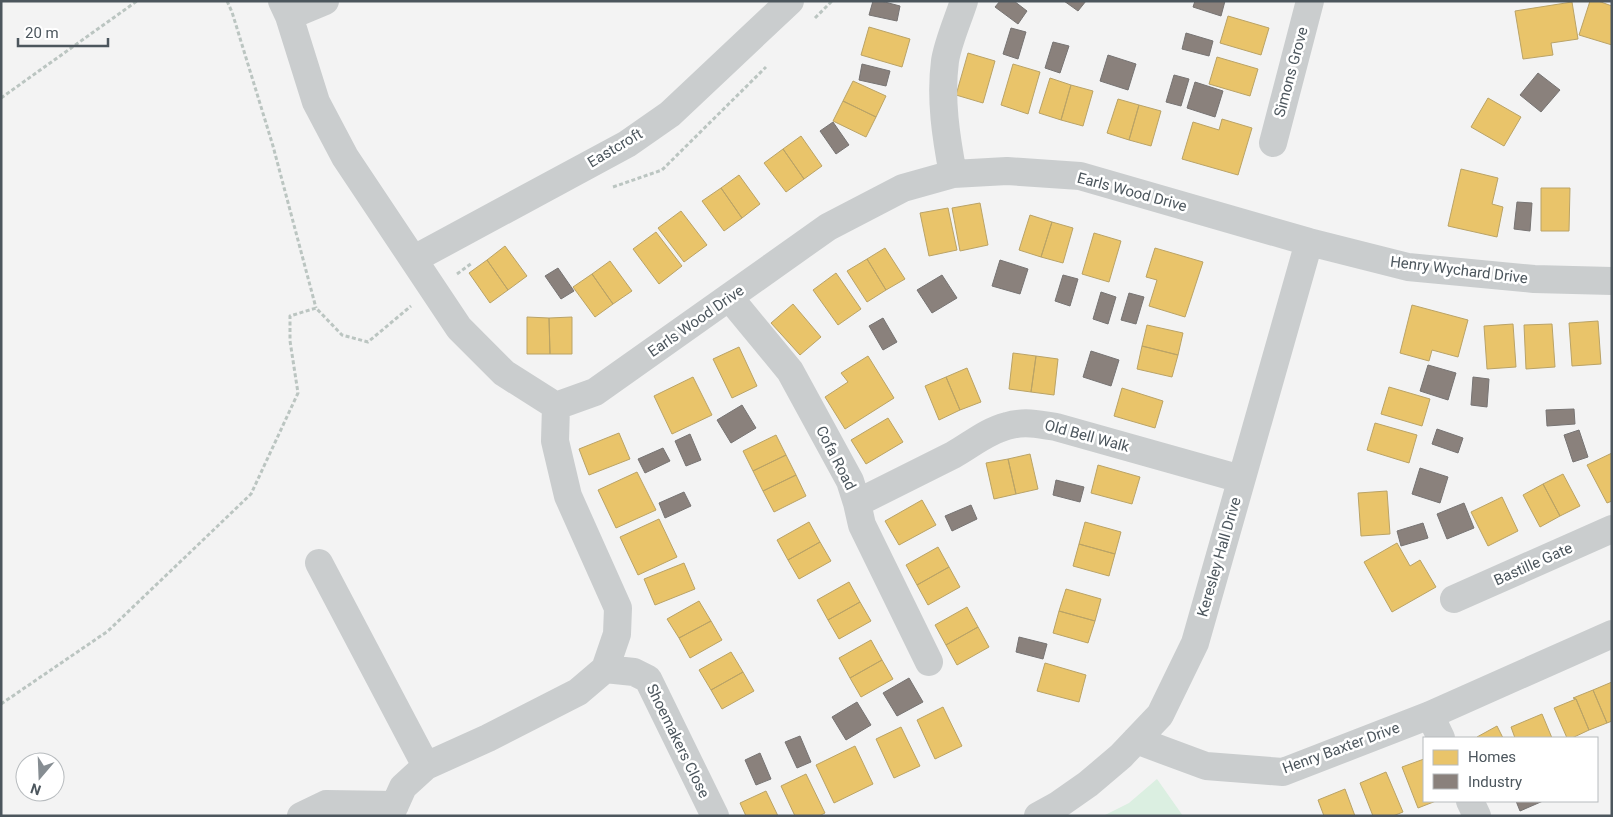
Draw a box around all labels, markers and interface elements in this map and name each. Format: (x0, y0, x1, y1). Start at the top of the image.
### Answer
scale bar (18, 15, 108, 47)
text: 20 m (25, 24, 59, 42)
street label: Simons Grove (1270, 25, 1312, 119)
street label: Eastcroft (584, 125, 646, 171)
street label: Earls Wood Drive (1075, 169, 1189, 215)
street label: Henry Wychard Drive (1389, 253, 1529, 287)
street label: Earls Wood Drive (645, 281, 747, 361)
street label: Old Bell Walk (1043, 416, 1132, 456)
street label: Cofa Road (812, 423, 860, 493)
street label: Keresley Hall Drive (1193, 495, 1245, 619)
street label: Bastille Gate (1491, 539, 1575, 589)
street label: Shoemakers Close (643, 681, 713, 801)
street label: Henry Baxter Drive (1280, 718, 1402, 778)
legend (1423, 737, 1598, 802)
text: Homes (1468, 748, 1516, 766)
north arrow (15, 752, 65, 802)
text: Industry (1468, 773, 1522, 791)
text: N (28, 780, 43, 798)

